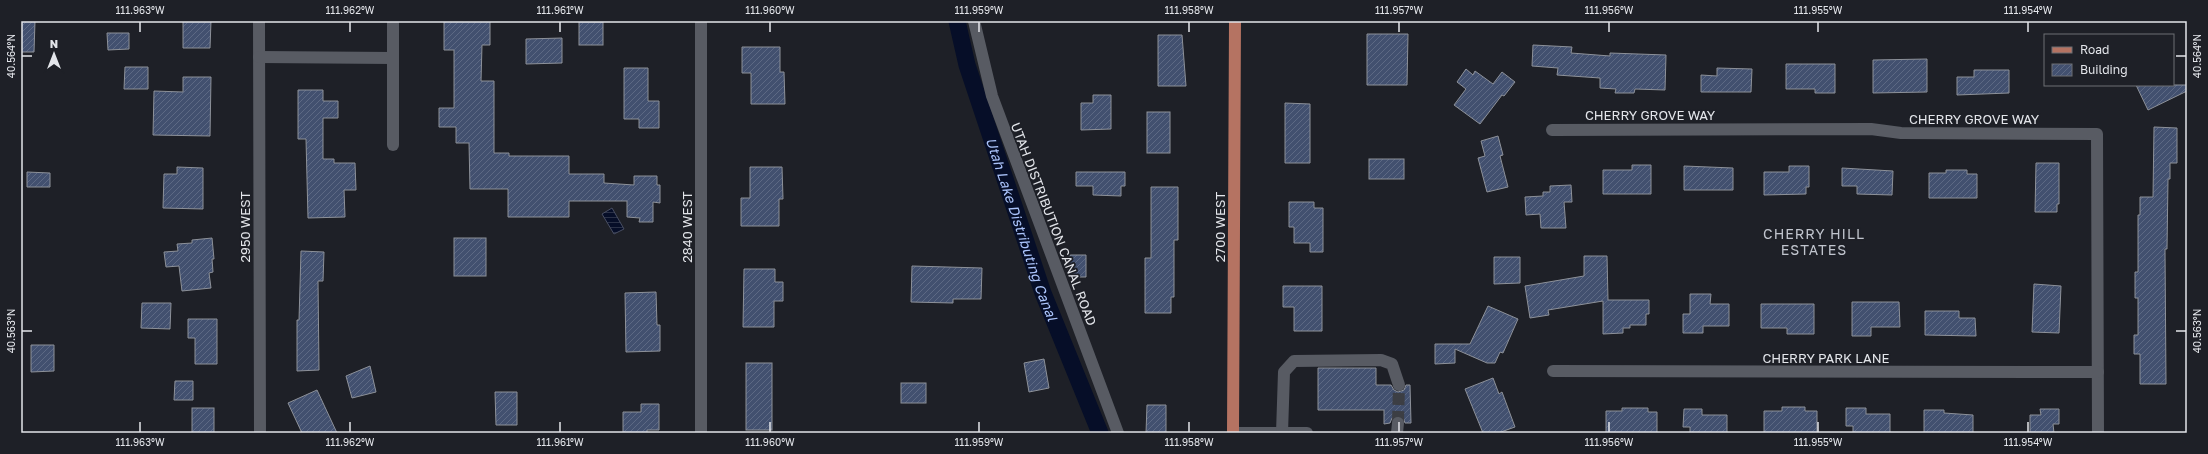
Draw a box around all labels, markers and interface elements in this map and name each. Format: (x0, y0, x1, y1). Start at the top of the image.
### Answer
text: 111.963°W (116, 4, 165, 16)
text: 111.962°W (326, 4, 375, 16)
text: 111.961°W (536, 4, 584, 16)
text: 111.960°W (745, 4, 795, 16)
text: 111.959°W (955, 4, 1004, 16)
text: 111.958°W (1165, 4, 1214, 16)
text: 111.957°W (1375, 4, 1423, 16)
text: 111.956°W (1585, 4, 1634, 16)
text: 111.955°W (1794, 4, 1843, 16)
text: 111.954°W (2004, 4, 2053, 16)
text: 40.564°N (5, 34, 17, 78)
north arrow (34, 34, 74, 74)
legend (2044, 34, 2174, 86)
text: 40.564°N (2191, 34, 2203, 78)
text: N (50, 37, 58, 50)
text: Road (2080, 42, 2109, 57)
text: Building (2080, 62, 2128, 77)
street label: CHERRY GROVE WAY (1585, 107, 1716, 123)
street label: CHERRY GROVE WAY (1909, 111, 2040, 127)
street label: UTAH DISTRIBUTION CANAL ROAD (1008, 120, 1100, 328)
water label: Utah Lake Distributing Canal (983, 135, 1062, 323)
street label: 2840 WEST (679, 191, 695, 263)
street label: 2950 WEST (237, 192, 253, 262)
street label: 2700 WEST (1212, 192, 1228, 262)
district label: CHERRY HILL ESTATES (1763, 225, 1865, 258)
text: 40.563°N (5, 309, 17, 353)
text: 40.563°N (2191, 309, 2203, 353)
street label: CHERRY PARK LANE (1762, 350, 1890, 366)
text: 111.963°W (116, 436, 165, 448)
text: 111.962°W (326, 436, 375, 448)
text: 111.961°W (536, 436, 584, 448)
text: 111.960°W (745, 436, 795, 448)
text: 111.959°W (955, 436, 1004, 448)
text: 111.958°W (1165, 436, 1214, 448)
text: 111.957°W (1375, 436, 1423, 448)
text: 111.956°W (1585, 436, 1634, 448)
text: 111.955°W (1794, 436, 1843, 448)
text: 111.954°W (2004, 436, 2053, 448)

